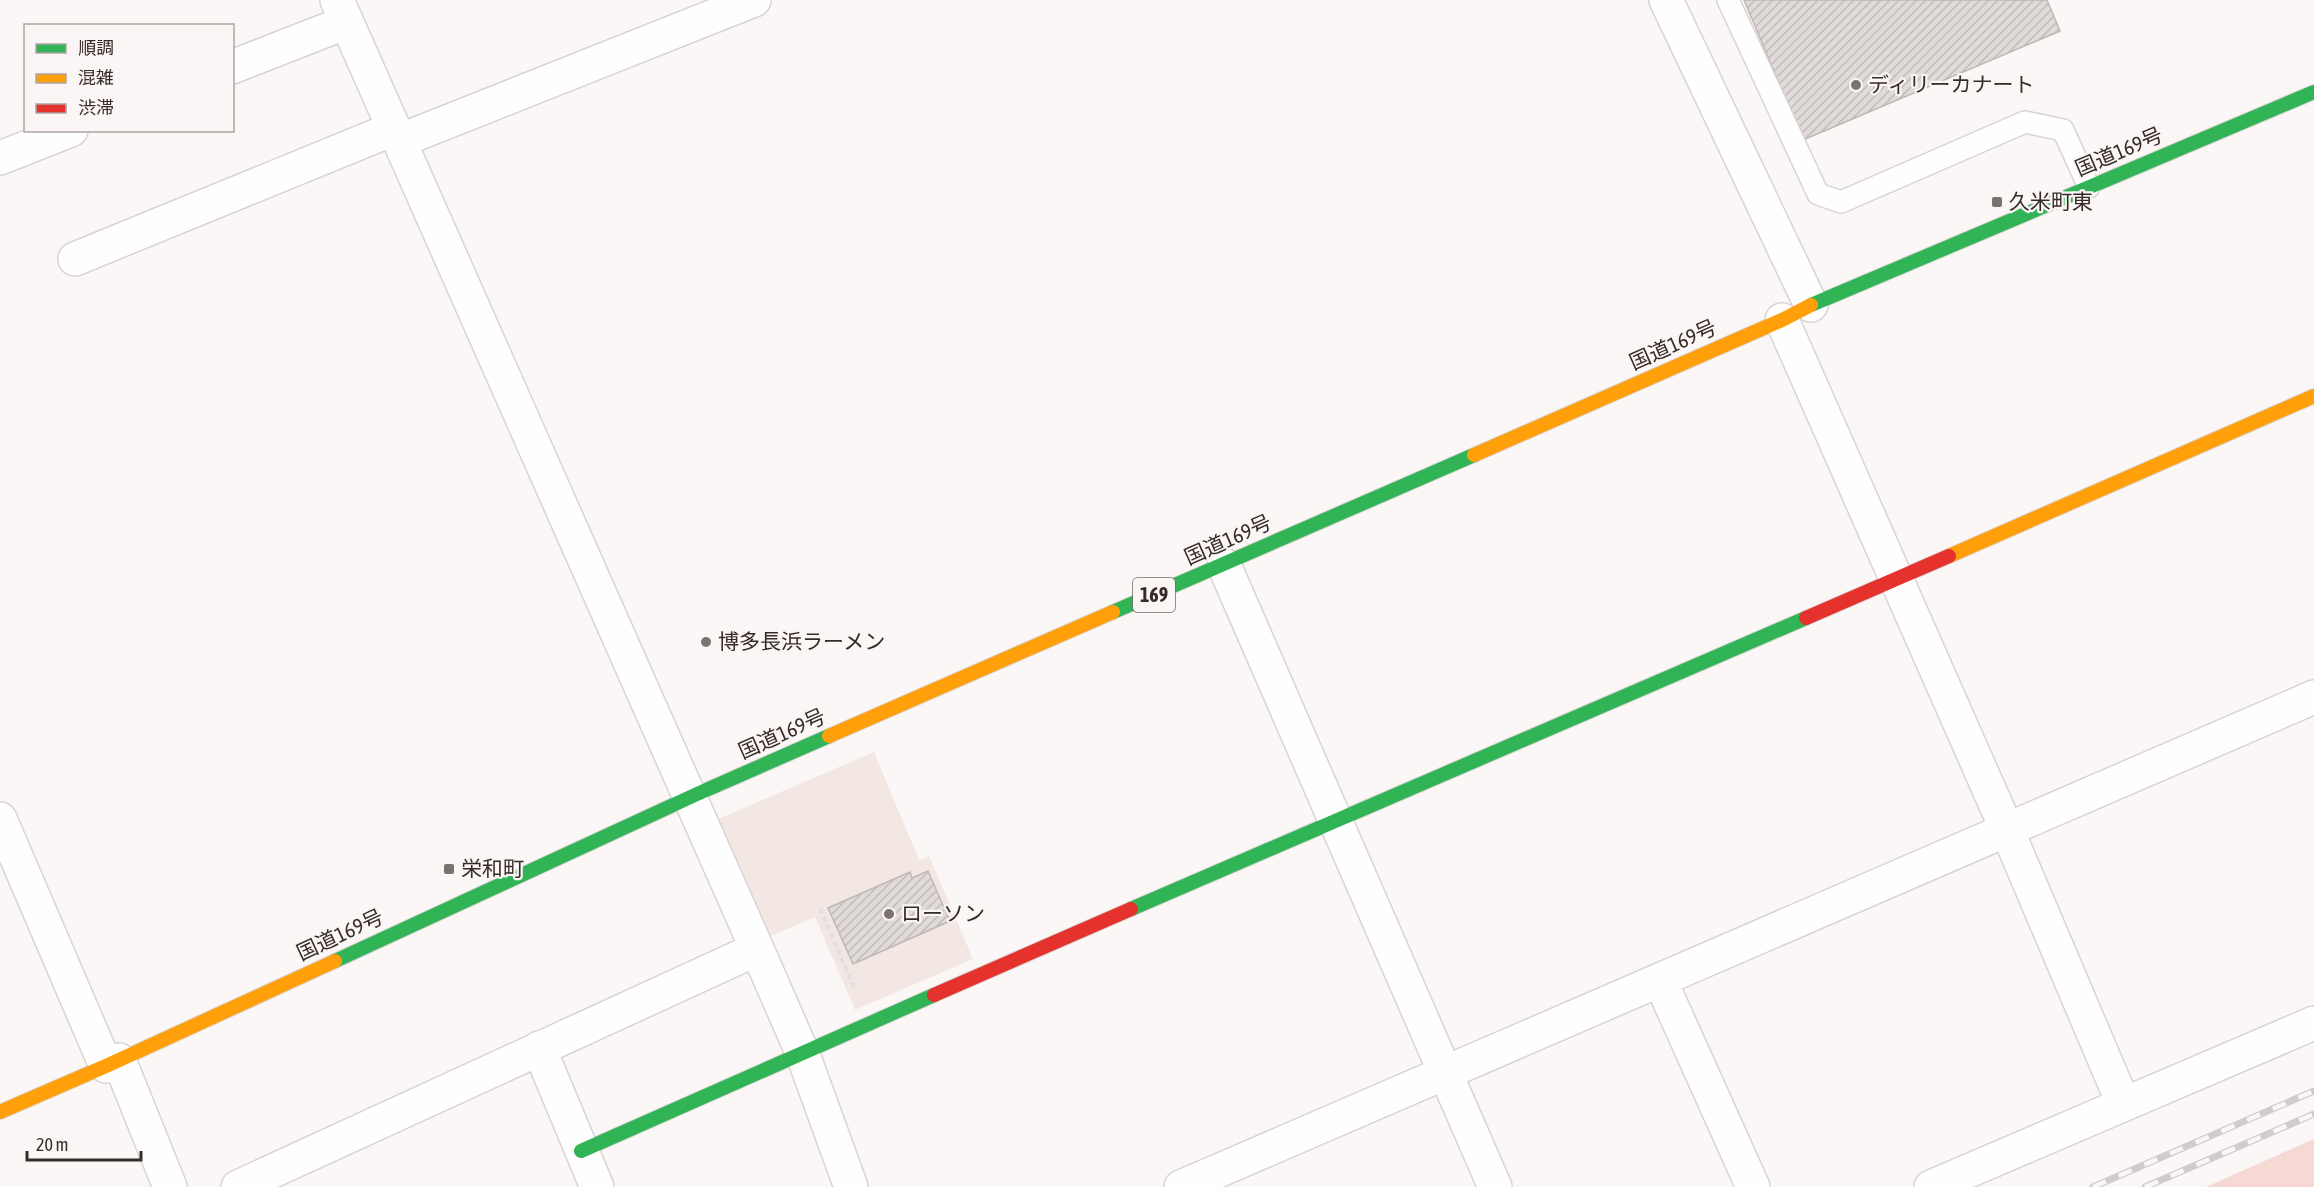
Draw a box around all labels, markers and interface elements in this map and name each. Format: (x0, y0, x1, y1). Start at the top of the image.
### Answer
legend (24, 24, 234, 132)
text: 順調 (78, 37, 114, 58)
text: 混雑 (78, 67, 114, 88)
place label: ディリーカナート (1868, 72, 2035, 96)
marker: ディリーカナート (1849, 78, 1863, 92)
text: 渋滞 (78, 97, 114, 118)
street label: 国道169号 (2071, 122, 2166, 180)
place label: 久米町東 (2009, 189, 2093, 213)
marker: 久米町東 (1990, 195, 2004, 209)
street label: 国道169号 (1625, 314, 1720, 374)
street label: 国道169号 (1180, 509, 1275, 569)
road number: 169 (1133, 578, 1175, 612)
place label: 博多長浜ラーメン (718, 629, 885, 653)
marker: 博多長浜ラーメン (699, 635, 713, 649)
street label: 国道169号 (734, 703, 829, 763)
place label: 栄和町 (461, 856, 524, 880)
marker: 栄和町 (442, 862, 456, 876)
place label: ローソン (901, 901, 985, 925)
street label: 国道169号 (293, 904, 387, 965)
marker: ローソン (882, 907, 896, 921)
scale bar (27, 1124, 141, 1162)
text: 20 m (36, 1134, 68, 1155)

